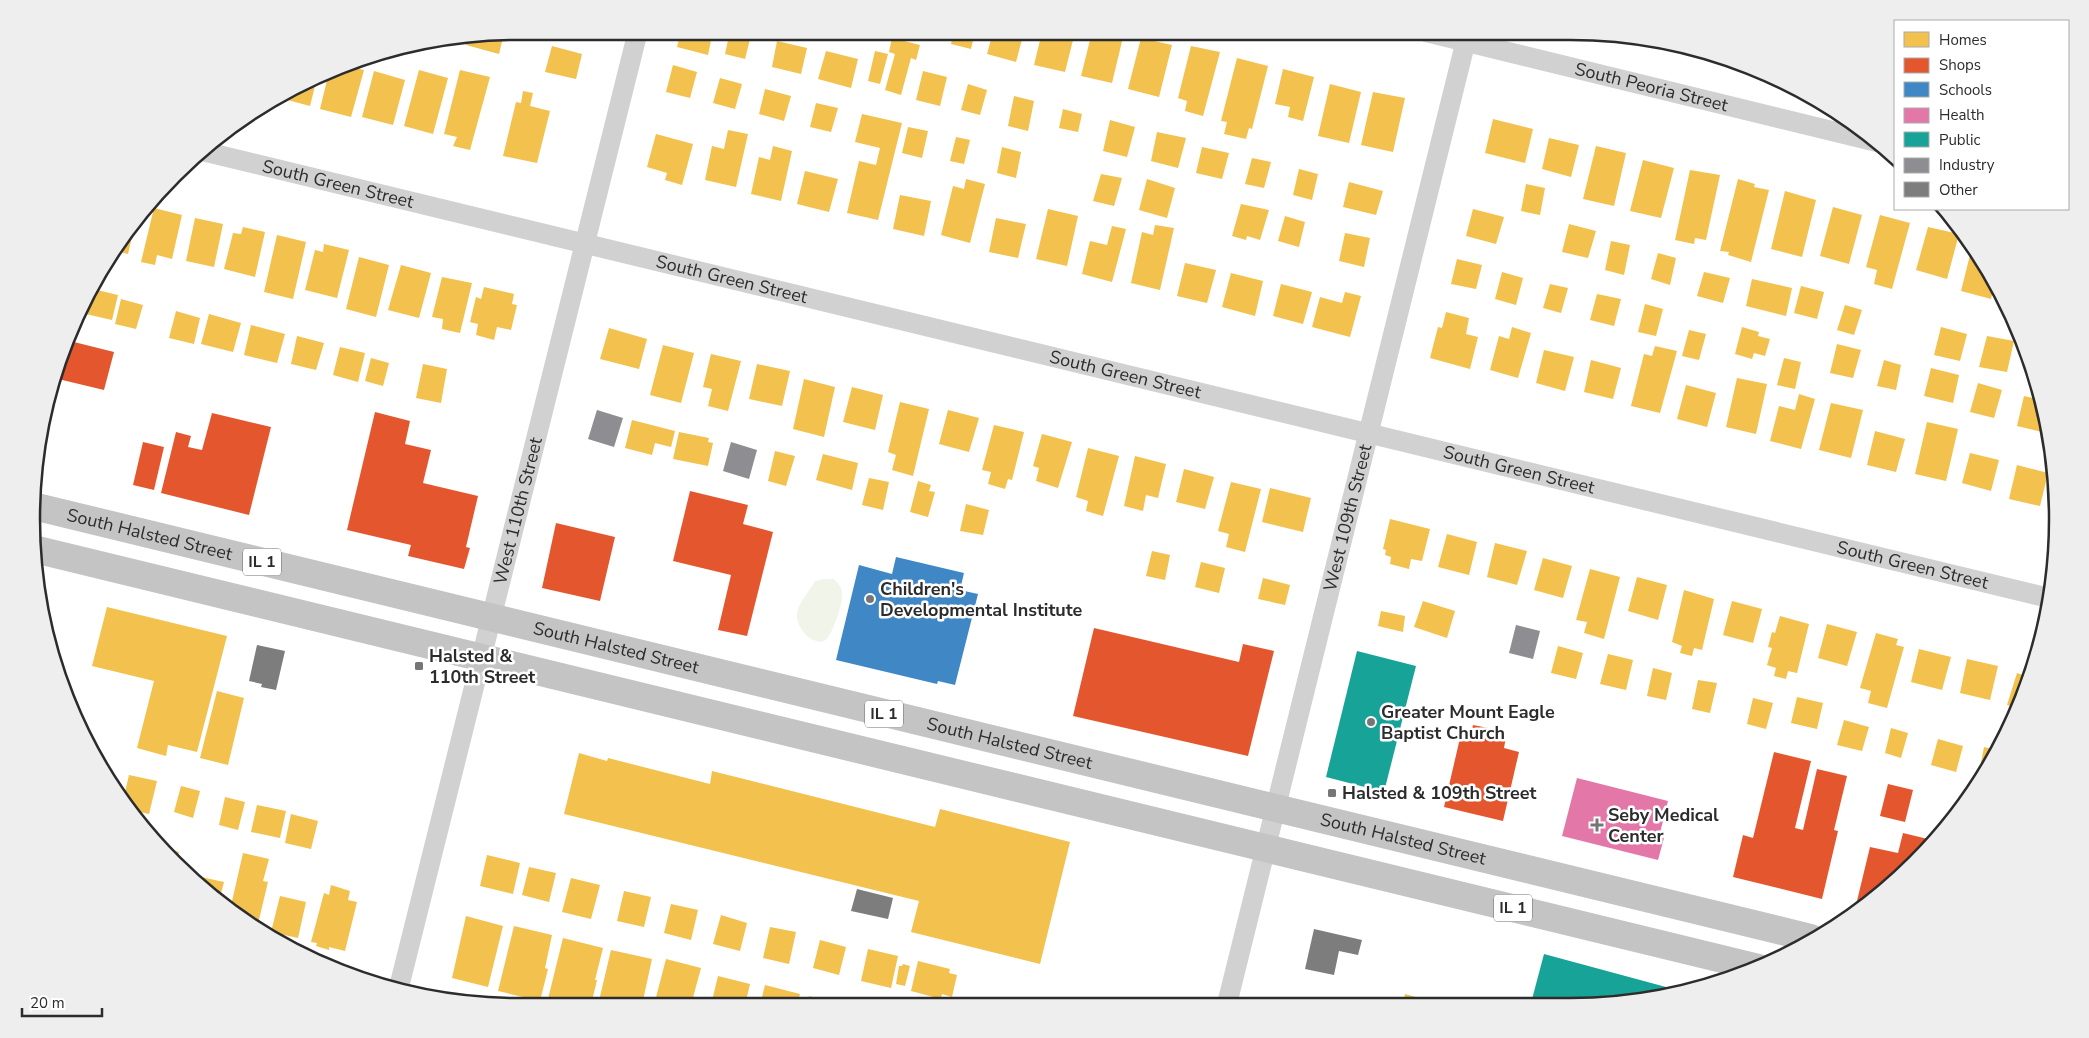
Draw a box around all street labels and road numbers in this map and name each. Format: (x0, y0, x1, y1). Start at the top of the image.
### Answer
street label: South Peoria Street (1572, 57, 1731, 117)
street label: South Green Street (260, 154, 417, 214)
street label: South Green Street (654, 249, 811, 309)
street label: South Green Street (1047, 345, 1204, 405)
street label: West 110th Street (488, 434, 548, 587)
street label: South Green Street (1441, 440, 1598, 500)
street label: West 109th Street (1318, 441, 1378, 594)
street label: South Halsted Street (64, 503, 236, 566)
street label: South Green Street (1834, 535, 1991, 595)
road number: IL 1 (243, 548, 281, 576)
street label: South Halsted Street (531, 616, 702, 680)
road number: IL 1 (865, 701, 903, 728)
street label: South Halsted Street (924, 712, 1095, 775)
street label: South Halsted Street (1318, 807, 1489, 871)
road number: IL 1 (1494, 894, 1532, 921)

